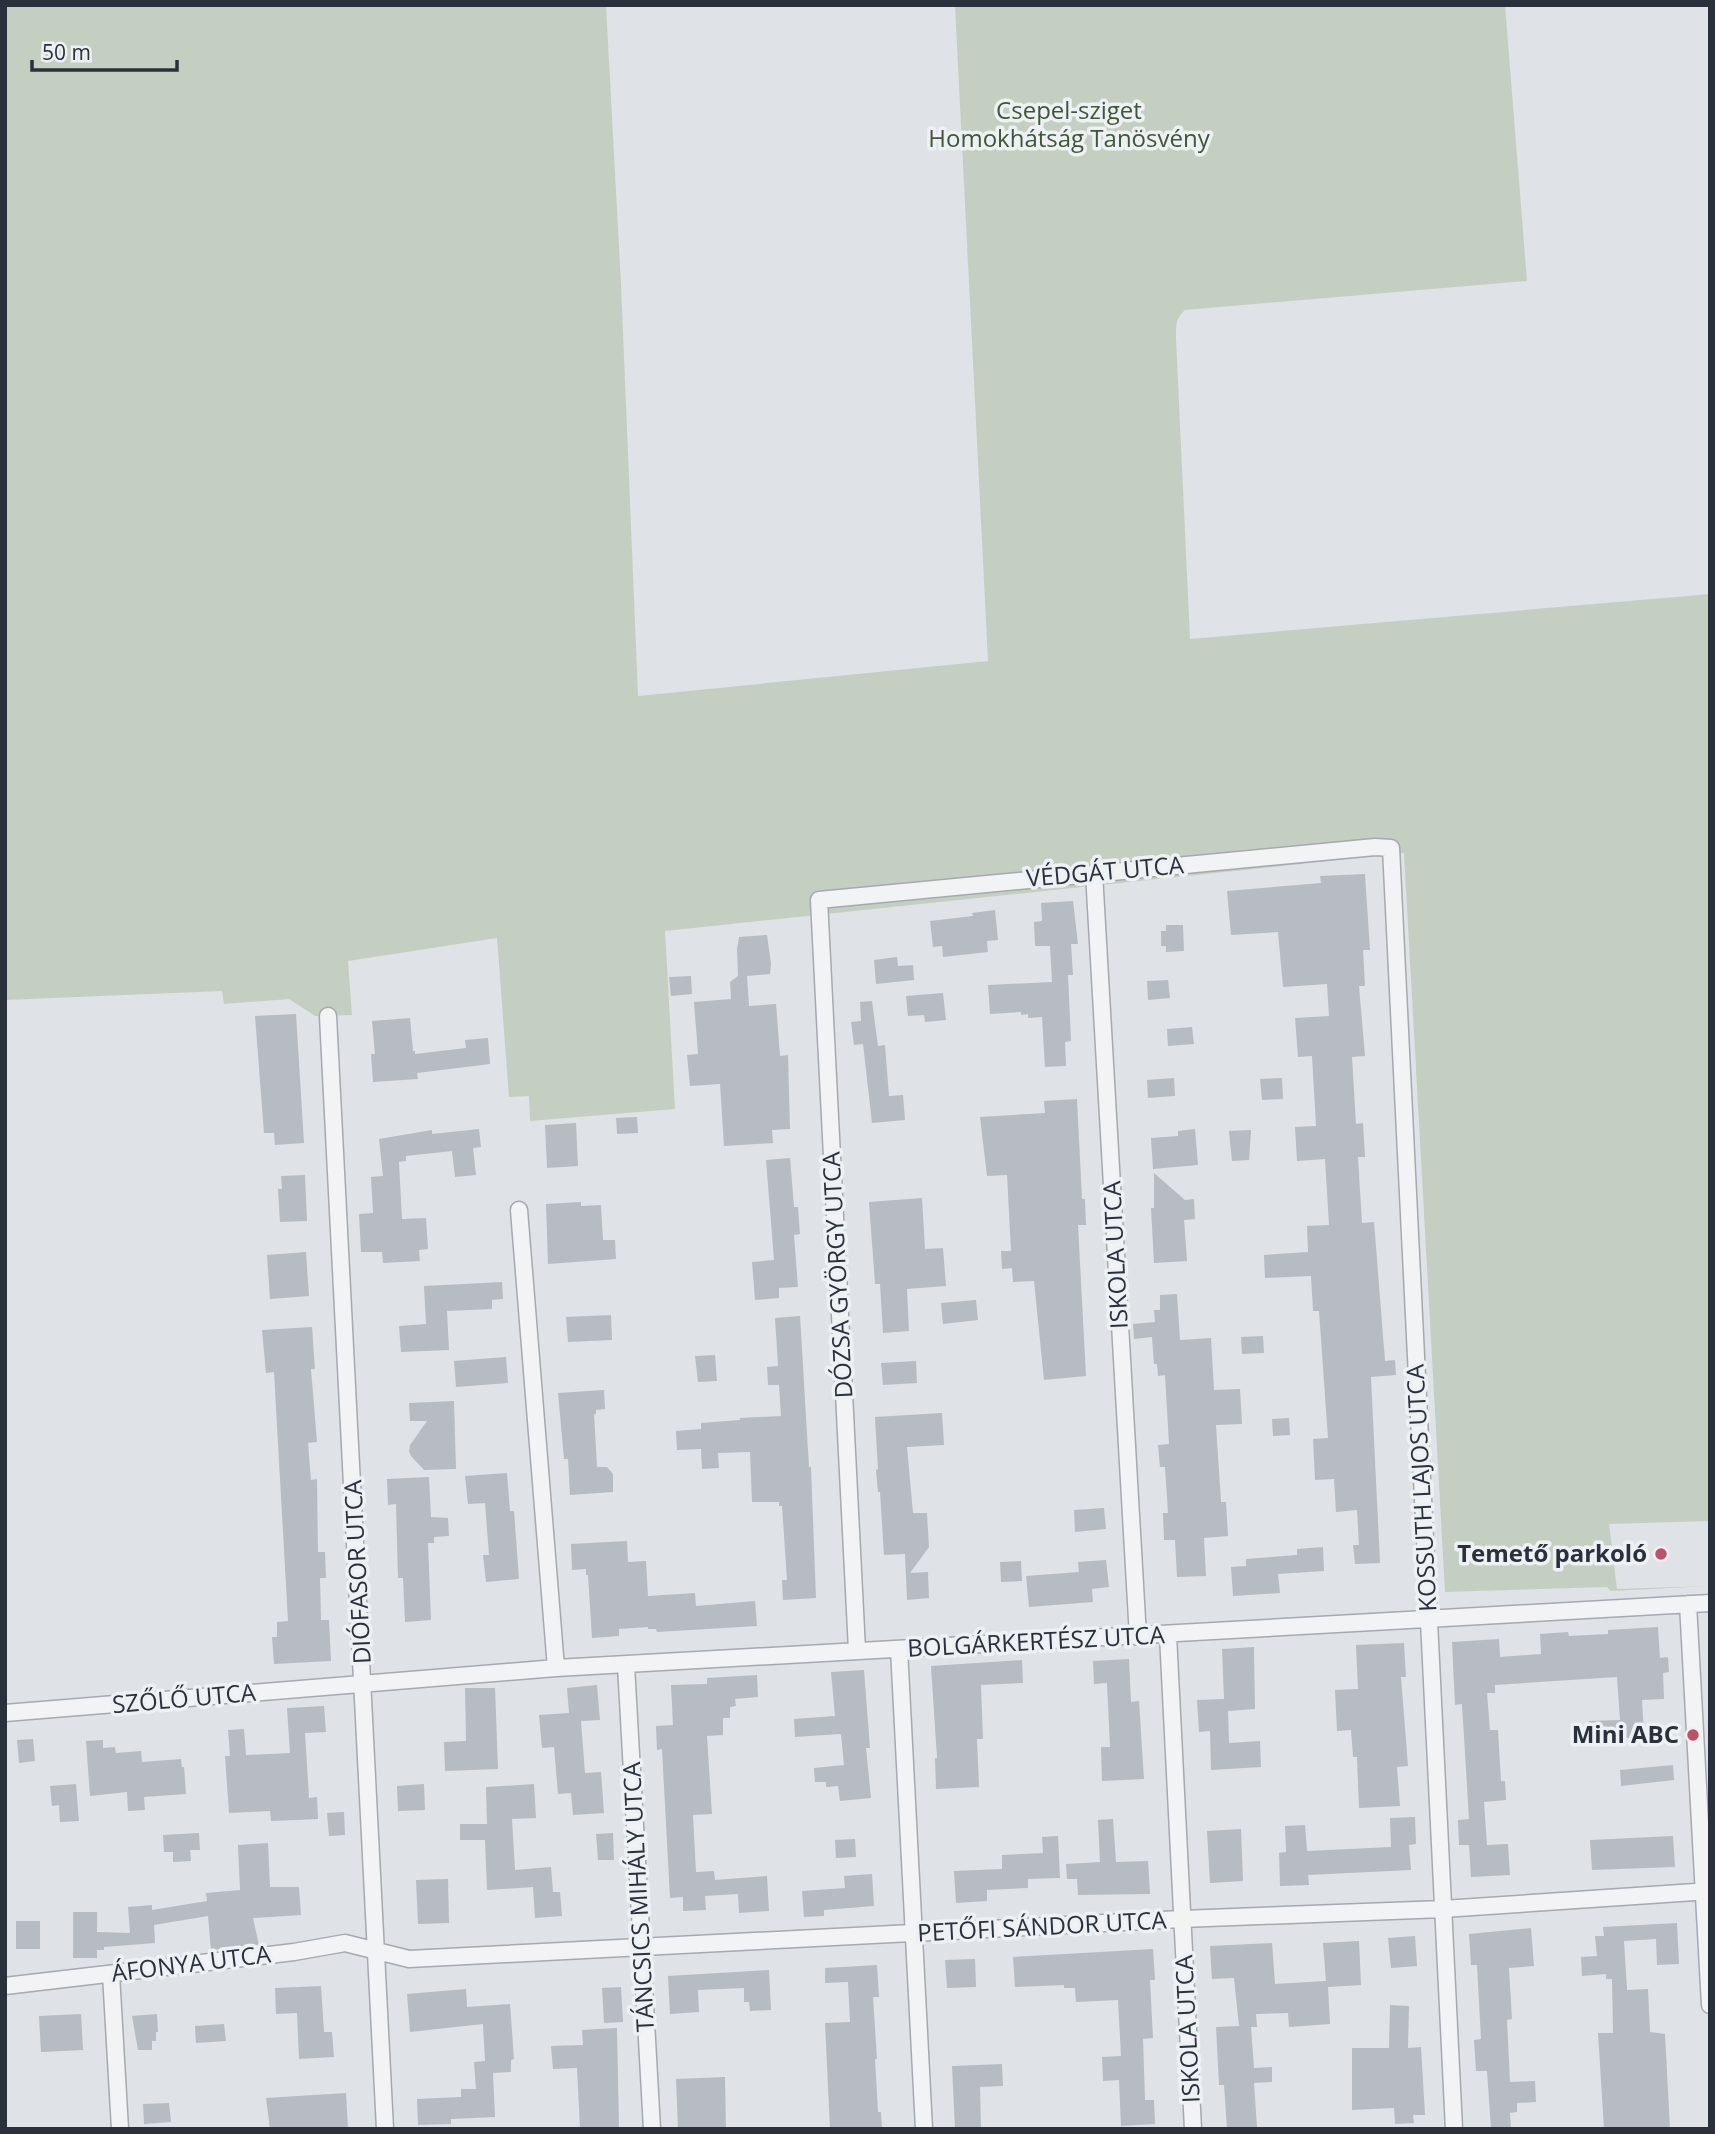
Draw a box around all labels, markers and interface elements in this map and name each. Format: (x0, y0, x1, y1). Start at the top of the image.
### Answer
scale bar (32, 28, 177, 72)
text: 50 m (42, 38, 91, 66)
park label: Csepel-sziget Homokhátság Tanösvény (928, 93, 1211, 154)
street label: VÉDGÁT UTCA (1025, 847, 1186, 894)
street label: DÓZSA GYÖRGY UTCA (814, 1150, 859, 1399)
street label: ISKOLA UTCA (1094, 1179, 1135, 1330)
street label: KOSSUTH LAJOS UTCA (1398, 1363, 1443, 1613)
street label: DIÓFASOR UTCA (335, 1478, 378, 1665)
place label: Temető parkoló (1457, 1536, 1647, 1569)
marker: Temető parkoló (1653, 1546, 1669, 1562)
street label: BOLGÁRKERTÉSZ UTCA (906, 1617, 1166, 1664)
street label: SZŐLŐ UTCA (111, 1675, 258, 1720)
place label: Mini ABC (1572, 1717, 1679, 1750)
marker: Mini ABC (1685, 1727, 1701, 1743)
street label: TÁNCSICS MIHÁLY UTCA (614, 1760, 661, 2033)
street label: PETŐFI SÁNDOR UTCA (916, 1902, 1168, 1949)
street label: ÁFONYA UTCA (109, 1936, 273, 1989)
street label: ISKOLA UTCA (1166, 1953, 1207, 2104)

